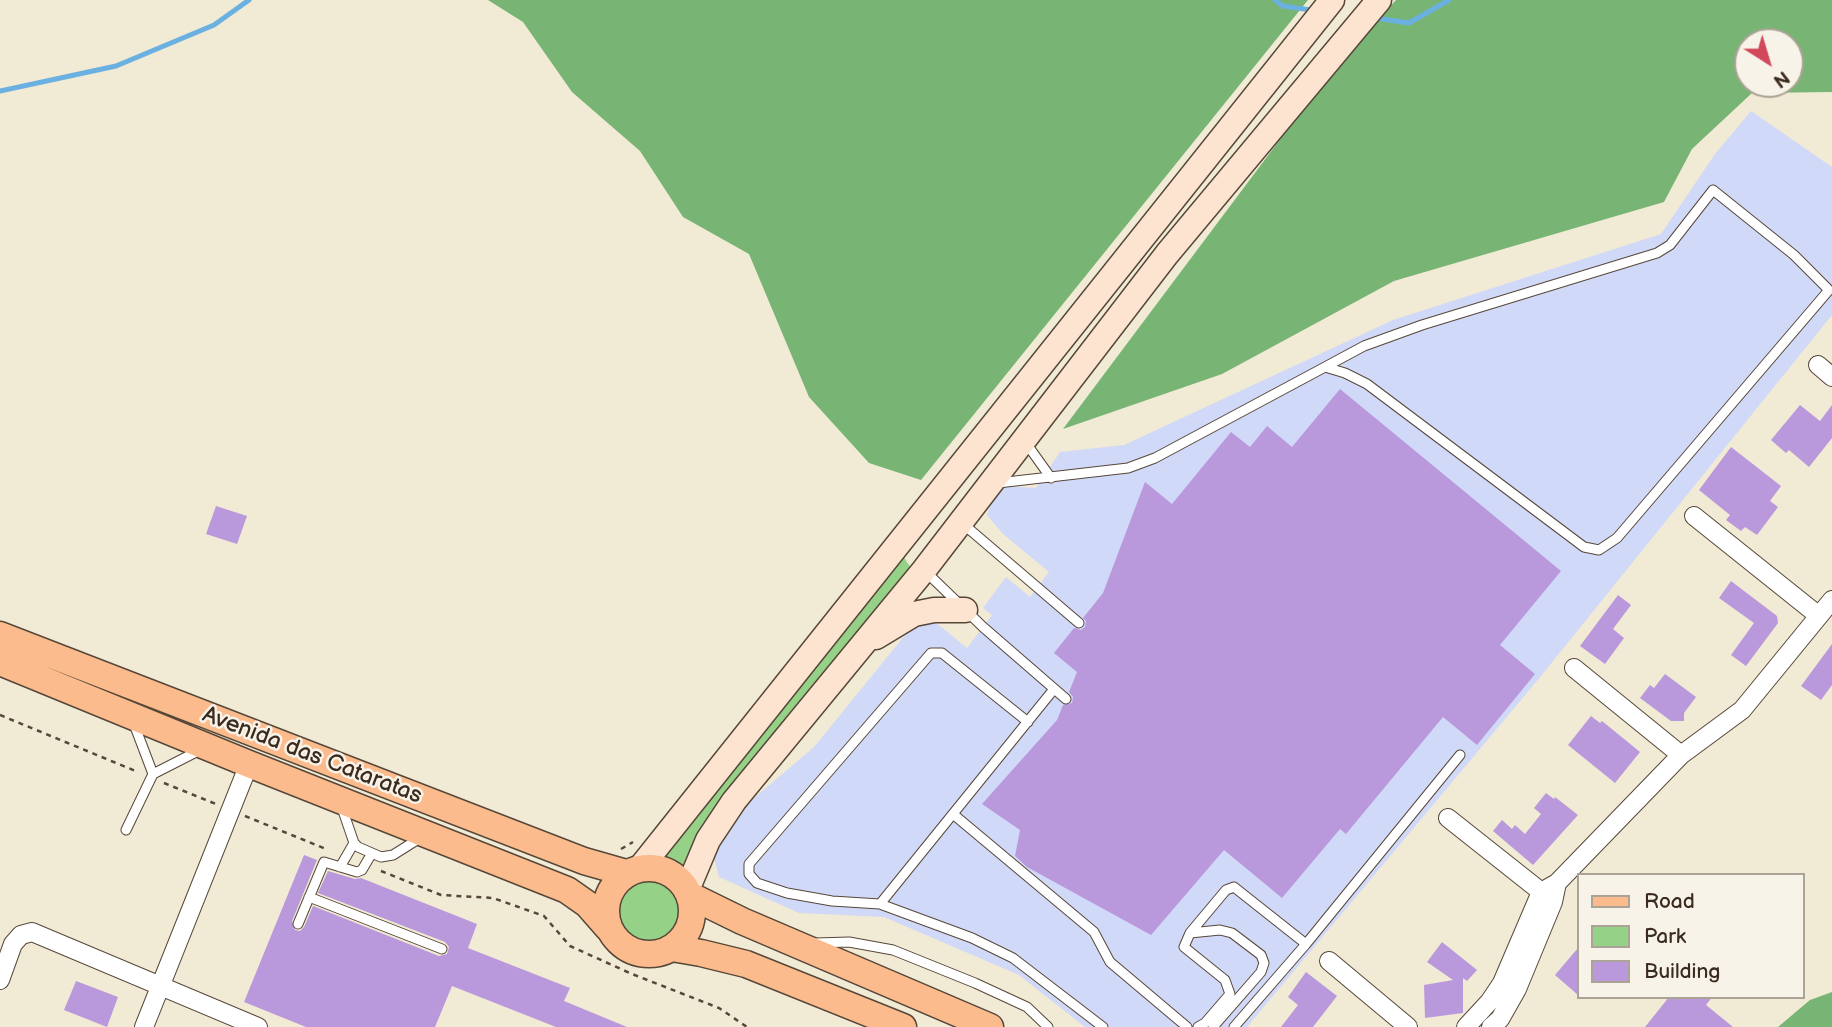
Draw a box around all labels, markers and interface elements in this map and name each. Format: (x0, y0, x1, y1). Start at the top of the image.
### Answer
north arrow (1734, 28, 1804, 98)
text: N (1768, 65, 1793, 92)
street label: Avenida das Cataratas (198, 701, 426, 811)
legend (1576, 873, 1804, 999)
text: Road (1644, 889, 1695, 914)
text: Park (1644, 924, 1686, 949)
text: Building (1644, 959, 1720, 984)

